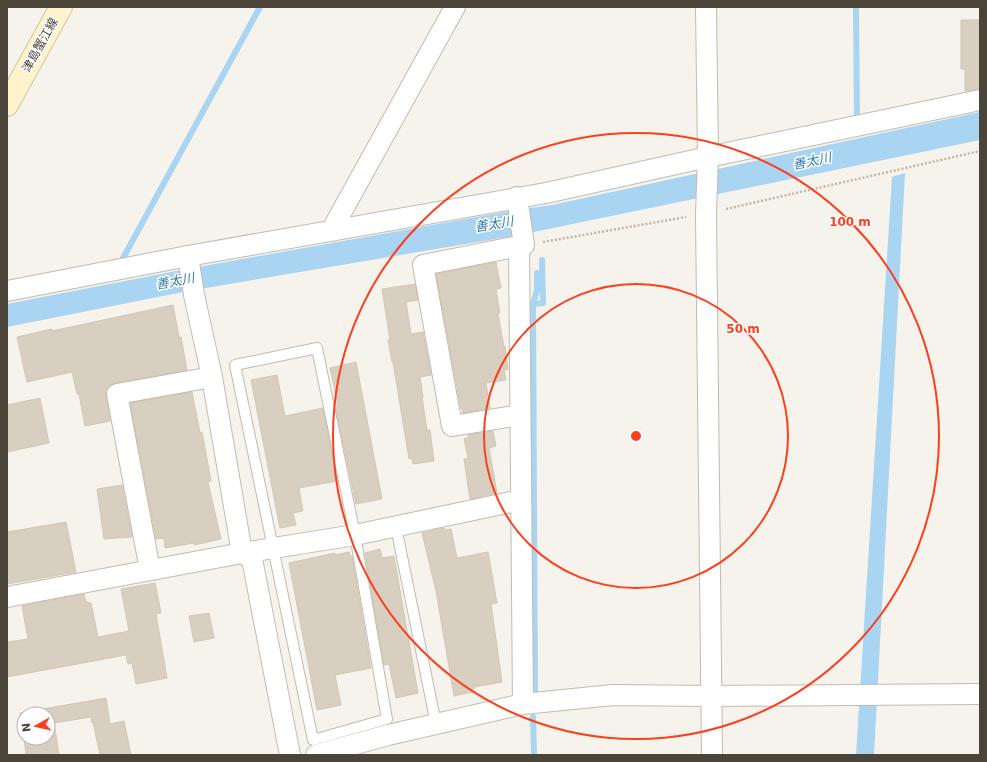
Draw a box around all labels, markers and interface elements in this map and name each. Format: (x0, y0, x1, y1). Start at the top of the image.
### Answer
street label: 津島蟹江線 (19, 15, 61, 75)
water label: 善太川 (791, 149, 835, 172)
water label: 善太川 (474, 213, 516, 234)
text: 100 m (829, 215, 871, 229)
water label: 善太川 (154, 270, 198, 292)
text: 50 m (726, 322, 760, 336)
centre of rings (629, 429, 643, 443)
north arrow (16, 706, 56, 746)
text: N (20, 722, 34, 733)

